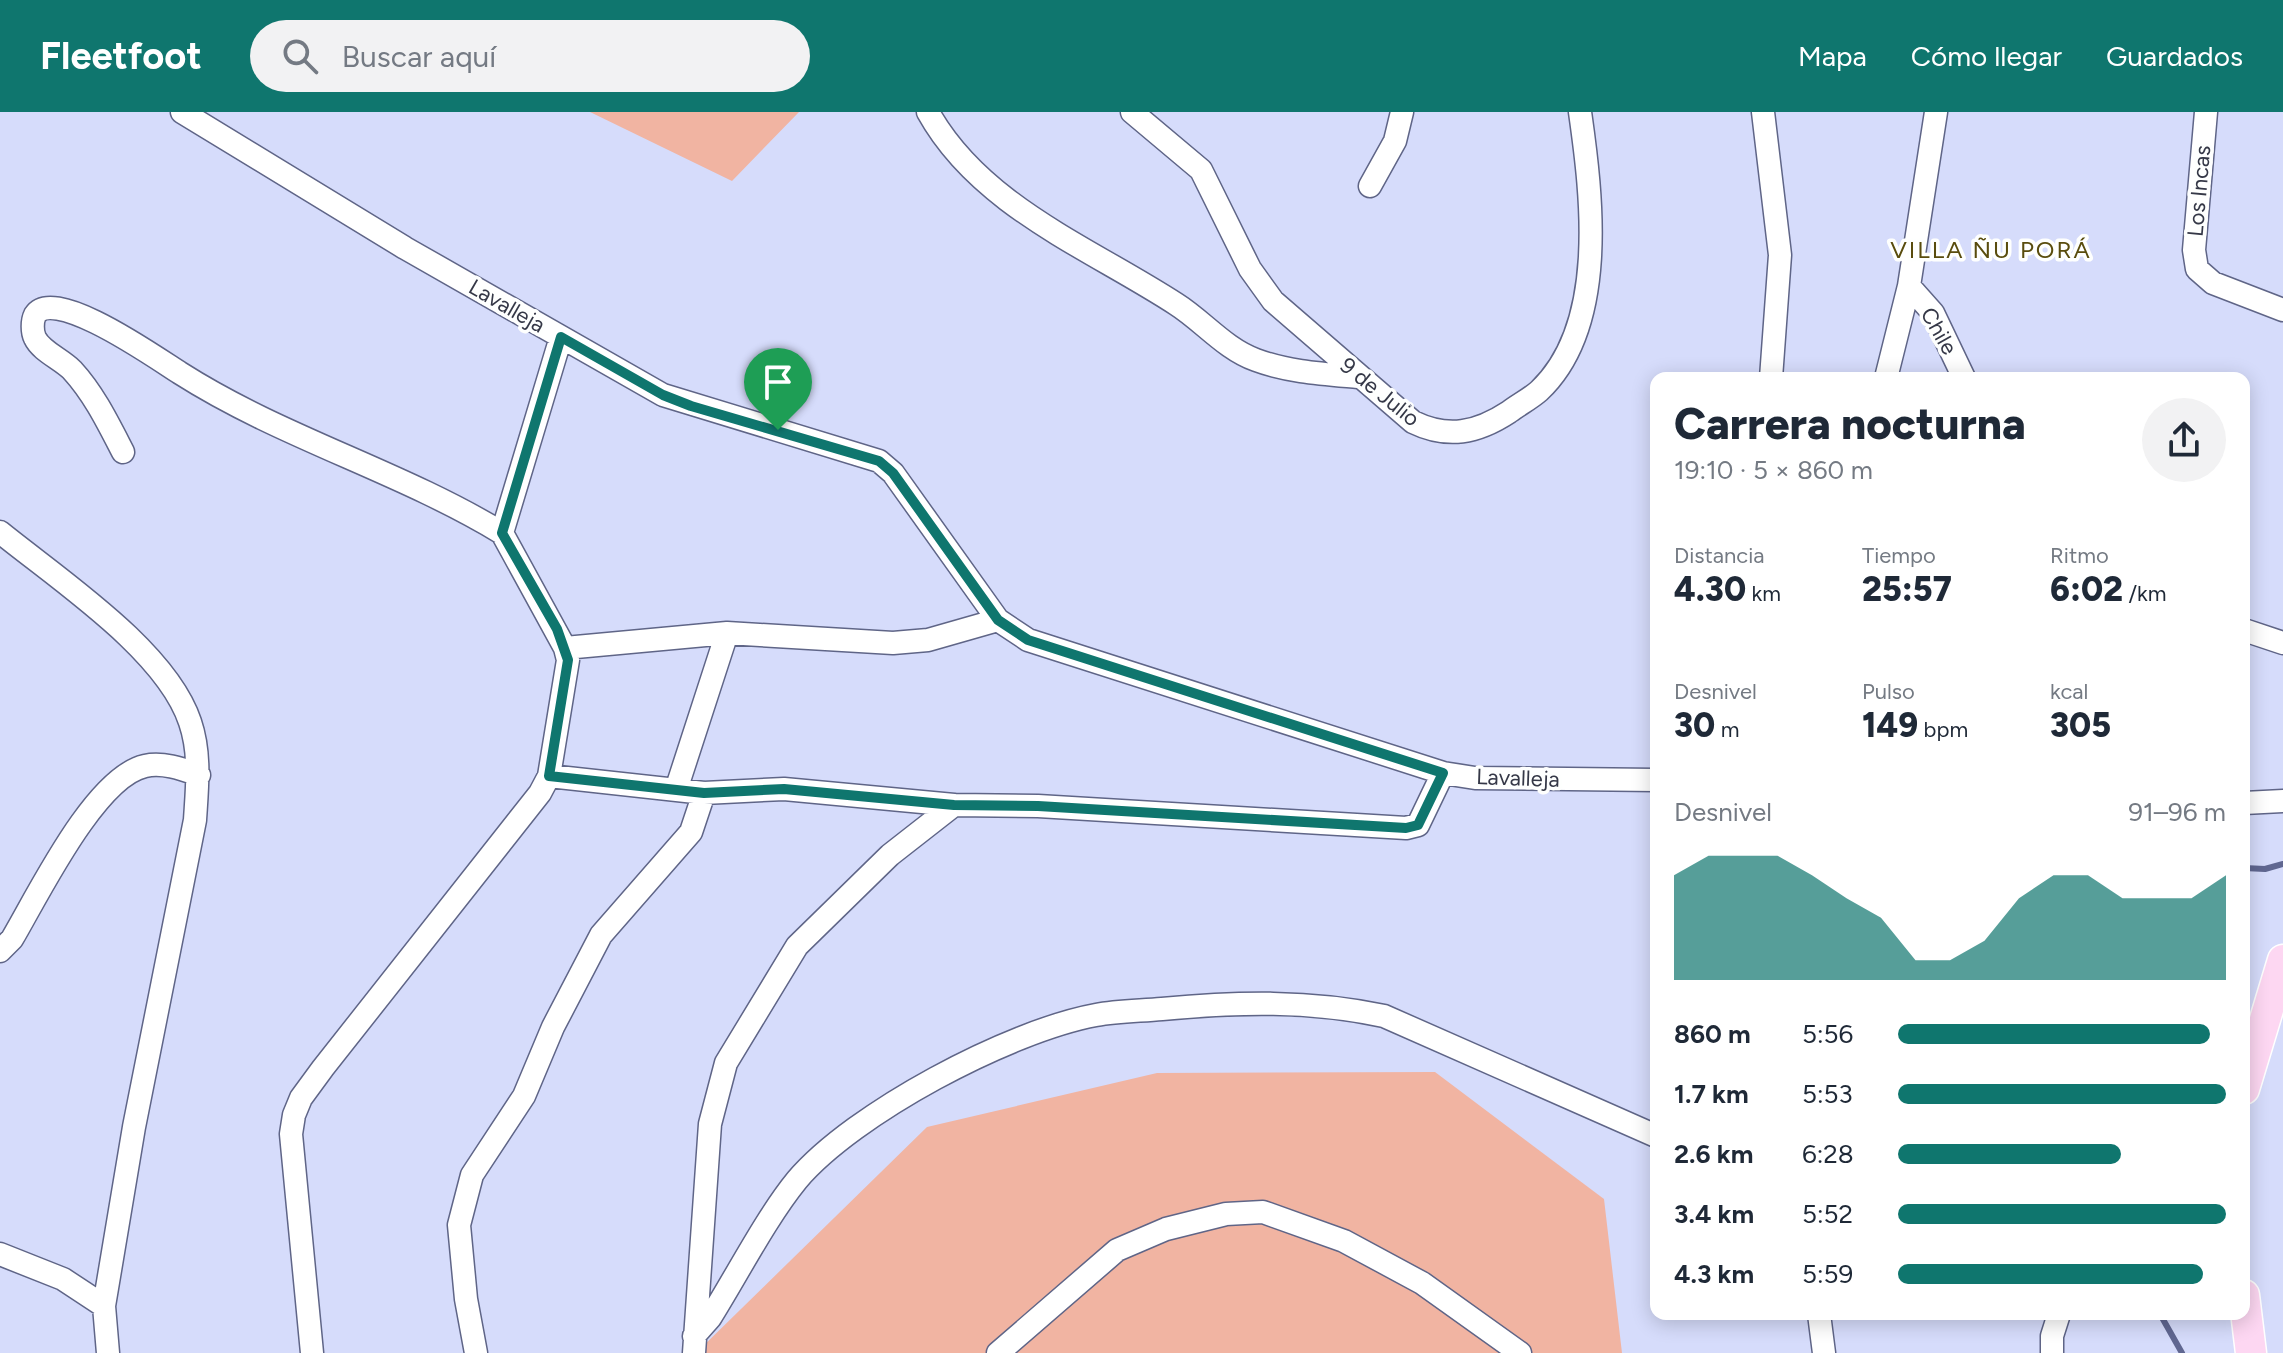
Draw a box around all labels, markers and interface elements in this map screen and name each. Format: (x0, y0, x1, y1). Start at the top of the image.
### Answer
search box (250, 20, 810, 92)
text: Fleetfoot (40, 33, 202, 79)
icon: search (278, 34, 322, 78)
text: Buscar aquí (342, 38, 496, 75)
text: Mapa (1798, 39, 1867, 73)
text: Cómo llegar (1911, 39, 2062, 73)
text: Guardados (2106, 39, 2243, 73)
street label: Los Incas (2182, 144, 2216, 238)
district label: VILLA ÑU PORÁ (1890, 235, 2092, 264)
street label: Lavalleja (464, 273, 550, 339)
street label: Chile (1915, 303, 1963, 359)
pin (744, 348, 812, 430)
street label: 9 de Julio (1335, 352, 1425, 432)
icon: arrive (756, 360, 800, 404)
text: Carrera nocturna (1674, 397, 2026, 450)
button: share (2142, 398, 2226, 482)
text: 19:10 · 5 × 860 m (1674, 454, 1873, 486)
text: Distancia (1674, 542, 1764, 569)
text: Tiempo (1862, 542, 1936, 569)
text: Ritmo (2050, 542, 2109, 569)
text: 4.30 (1674, 569, 1746, 610)
text: 25:57 (1862, 569, 1952, 610)
text: 6:02 (2050, 569, 2123, 610)
text: km (1746, 580, 1781, 607)
text: /km (2123, 580, 2167, 607)
text: Desnivel (1674, 678, 1757, 705)
text: Pulso (1862, 678, 1915, 705)
text: kcal (2050, 678, 2088, 705)
text: 30 (1674, 705, 1715, 746)
text: 149 (1862, 705, 1918, 746)
text: 305 (2050, 705, 2111, 746)
text: m (1715, 716, 1739, 743)
text: bpm (1918, 716, 1968, 743)
street label: Lavalleja (1476, 763, 1560, 793)
text: Desnivel (1674, 796, 1772, 828)
text: 91–96 m (2128, 796, 2226, 828)
text: 860 m (1674, 1018, 1751, 1050)
text: 5:56 (1802, 1018, 1853, 1050)
text: 1.7 km (1674, 1078, 1749, 1110)
text: 5:53 (1802, 1078, 1853, 1110)
text: 2.6 km (1674, 1138, 1753, 1170)
text: 6:28 (1802, 1138, 1854, 1170)
text: 3.4 km (1674, 1198, 1754, 1230)
text: 5:52 (1802, 1198, 1853, 1230)
text: 4.3 km (1674, 1258, 1754, 1290)
text: 5:59 (1802, 1258, 1853, 1290)

